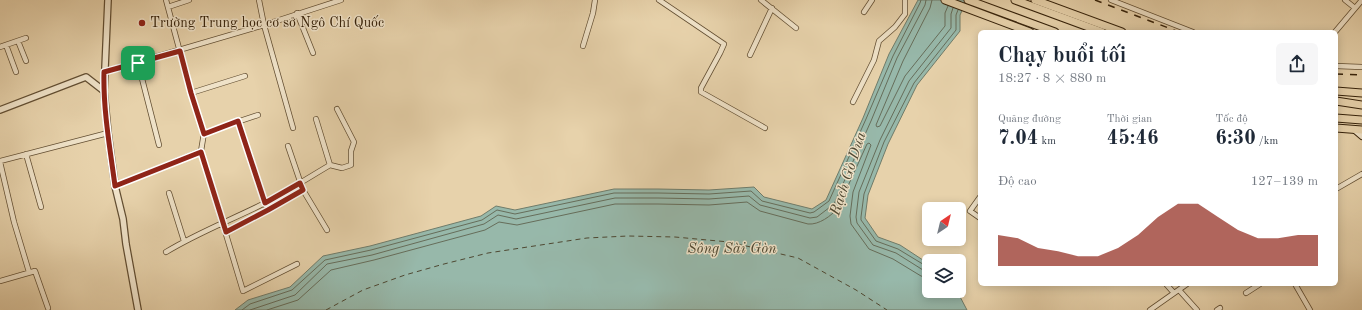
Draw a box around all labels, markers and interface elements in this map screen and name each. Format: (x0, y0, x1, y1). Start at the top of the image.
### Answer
place label: Trường Trung học cơ sở Ngô Chí Quốc (150, 15, 384, 30)
marker: Trường Trung học cơ sở Ngô Chí Quốc (137, 18, 147, 28)
button: share (1276, 43, 1318, 85)
text: Chạy buổi tối (998, 45, 1126, 67)
pin (121, 46, 155, 80)
icon: arrive (127, 52, 149, 74)
text: 18:27 · 8 × 880 m (998, 72, 1106, 85)
text: Quãng đường (998, 114, 1061, 125)
text: Thời gian (1107, 114, 1152, 125)
text: Tốc độ (1215, 114, 1248, 125)
text: 7.04 (998, 129, 1038, 149)
text: 45:46 (1107, 129, 1159, 149)
text: 6:30 (1215, 129, 1256, 149)
water label: Rạch Gò Dưa (828, 130, 870, 219)
text: km (1038, 136, 1056, 147)
text: /km (1256, 136, 1278, 147)
text: Độ cao (998, 175, 1037, 188)
text: 127–139 m (1251, 175, 1318, 188)
north arrow (922, 202, 966, 246)
map controls (922, 202, 966, 298)
water label: Sông Sài Gòn (687, 242, 777, 257)
button: layers (922, 254, 966, 298)

